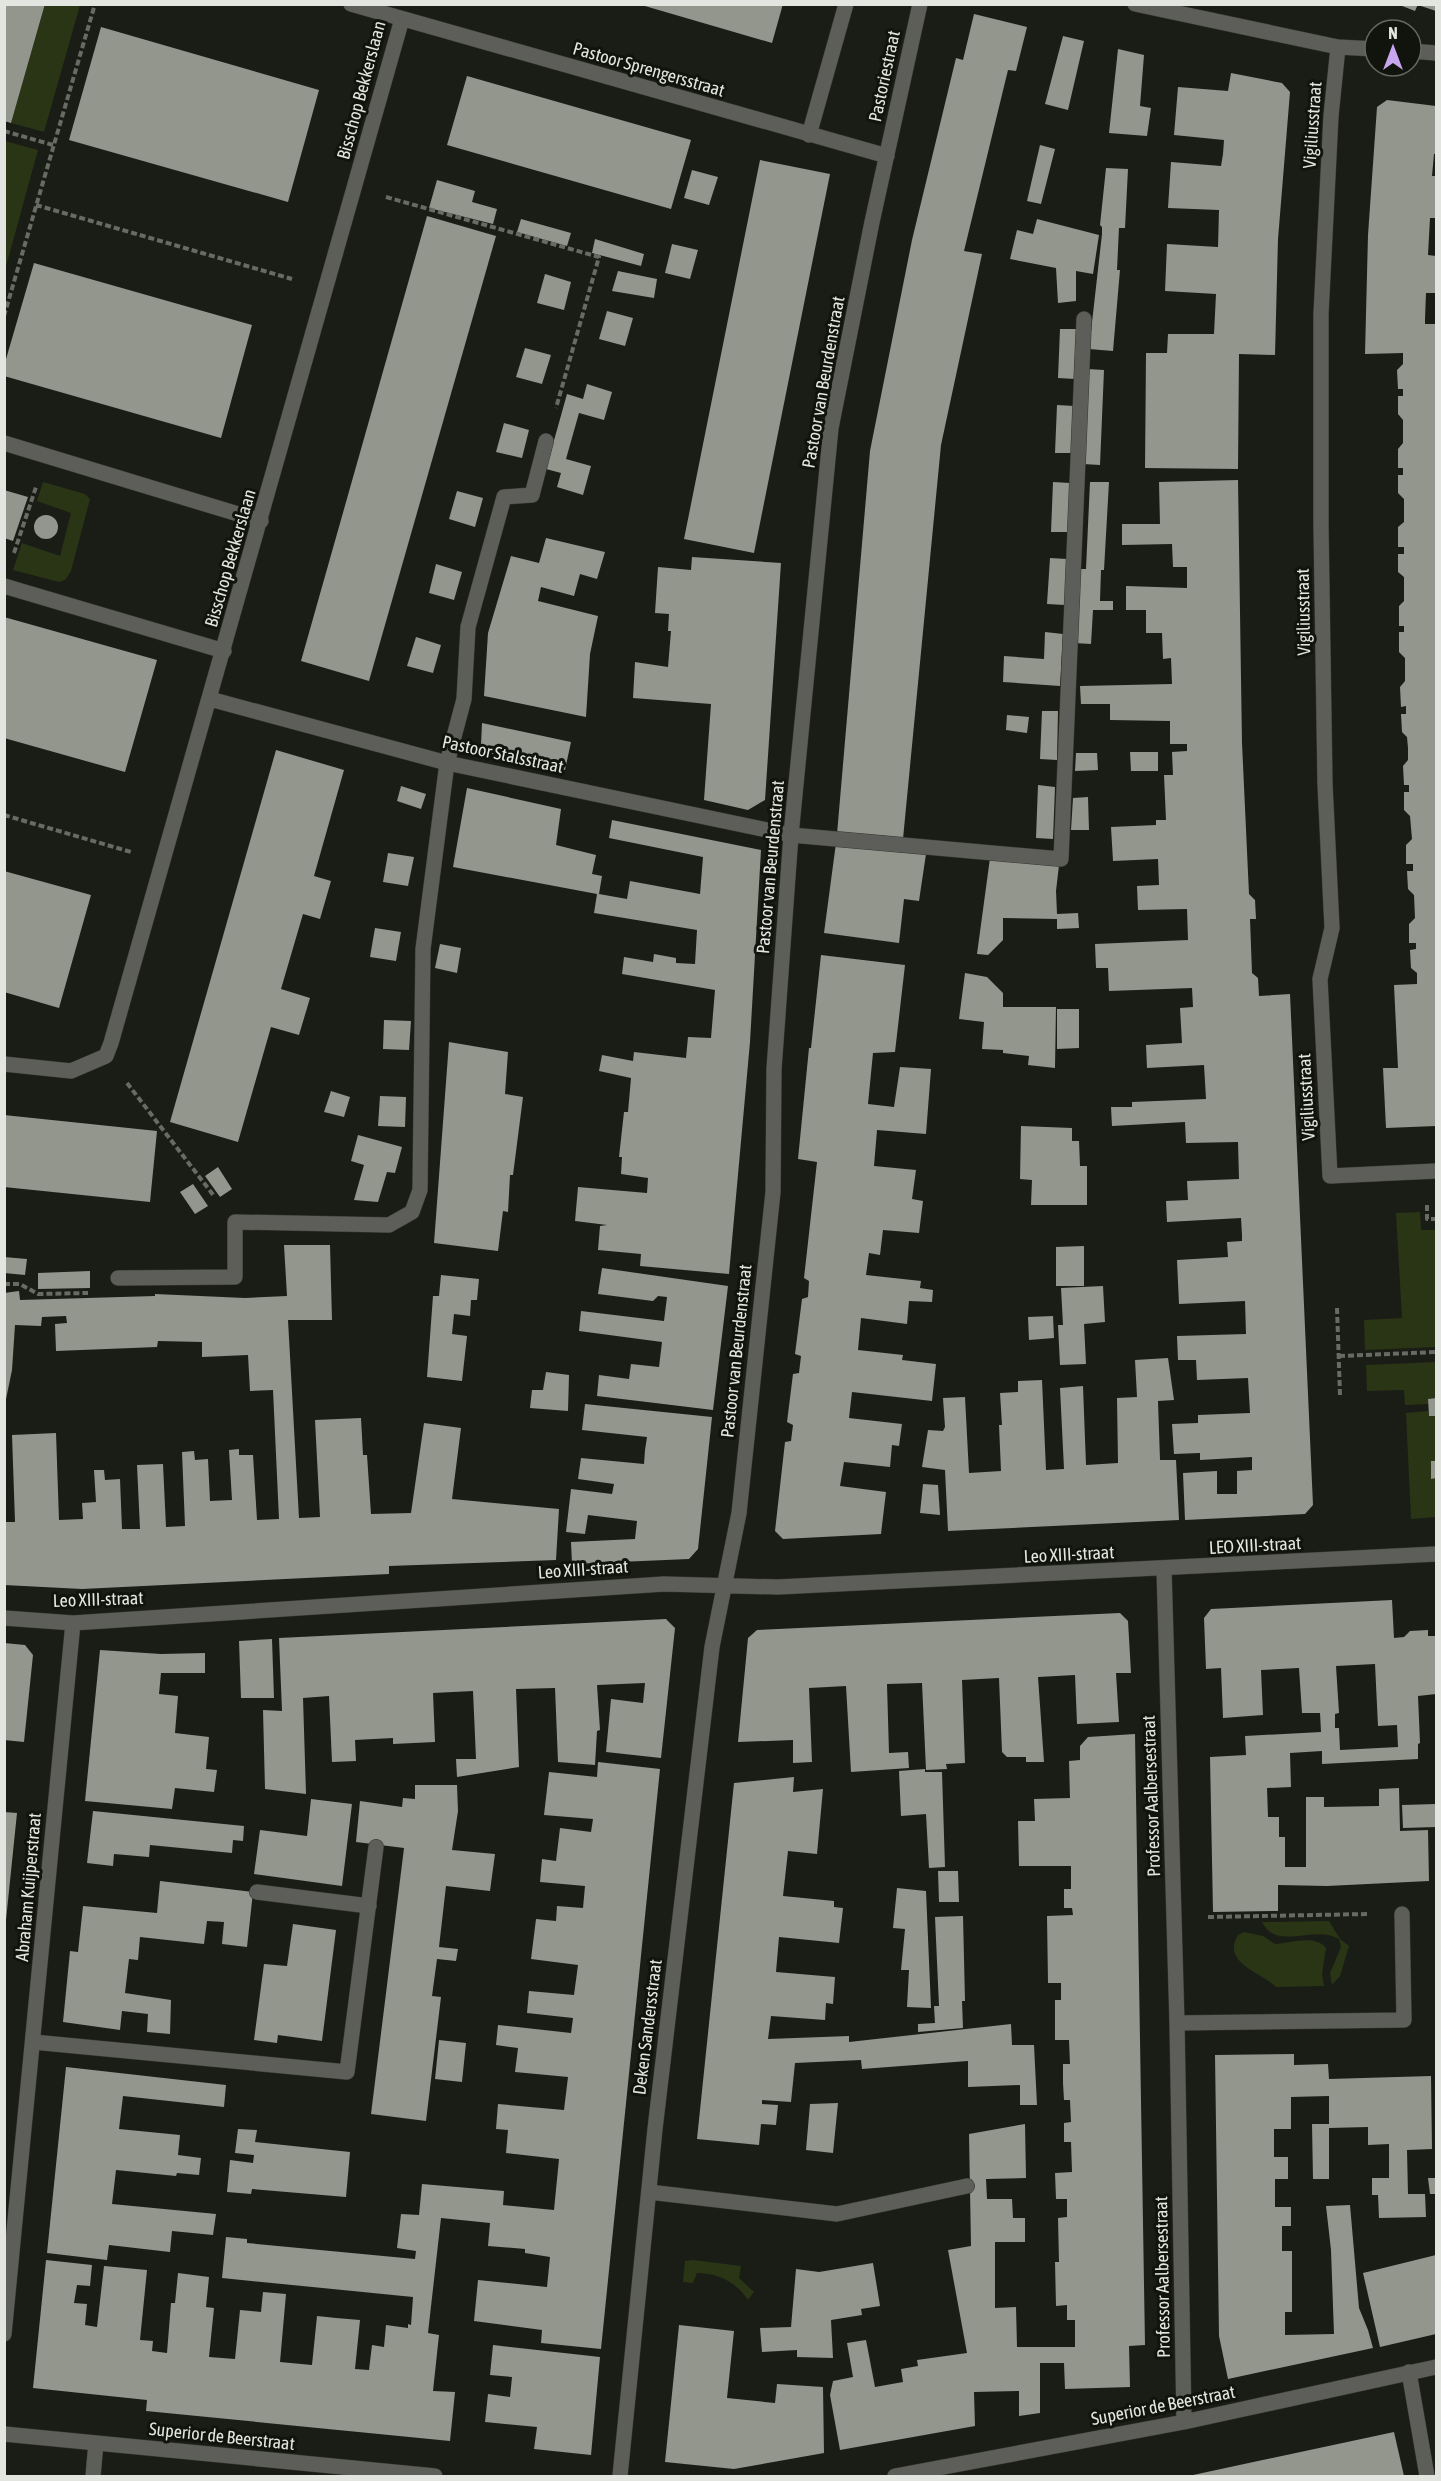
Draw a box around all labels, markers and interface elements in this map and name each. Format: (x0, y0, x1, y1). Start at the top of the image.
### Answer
street label: Bisschop Bekkerslaan (332, 18, 390, 162)
north arrow (1363, 18, 1423, 78)
text: N (1388, 24, 1398, 42)
street label: Pastoriestraat (864, 28, 904, 124)
street label: Pastoor Sprengersstraat (571, 37, 727, 101)
street label: Vigiliusstraat (1298, 81, 1326, 169)
street label: Pastoor van Beurdenstraat (798, 294, 848, 470)
street label: Bisschop Bekkerslaan (200, 487, 260, 629)
street label: Vigiliusstraat (1292, 568, 1314, 656)
street label: Pastoor Stalsstraat (440, 731, 566, 777)
street label: Pastoor van Beurdenstraat (752, 779, 788, 955)
street label: Vigiliusstraat (1293, 1053, 1319, 1141)
street label: Pastoor van Beurdenstraat (716, 1263, 756, 1439)
street label: LEO XIII-straat (1208, 1532, 1302, 1558)
street label: Leo XIII-straat (1023, 1541, 1115, 1567)
street label: Leo XIII-straat (537, 1555, 629, 1583)
street label: Leo XIII-straat (52, 1587, 144, 1611)
street label: Professor Aalbersestraat (1138, 1715, 1164, 1877)
street label: Abraham Kuijperstraat (11, 1812, 45, 1962)
street label: Deken Sandersstraat (628, 1958, 666, 2096)
street label: Professor Aalbersestraat (1150, 2196, 1174, 2358)
street label: Superior de Beerstraat (1089, 2381, 1237, 2429)
street label: Superior de Beerstraat (148, 2418, 296, 2454)

